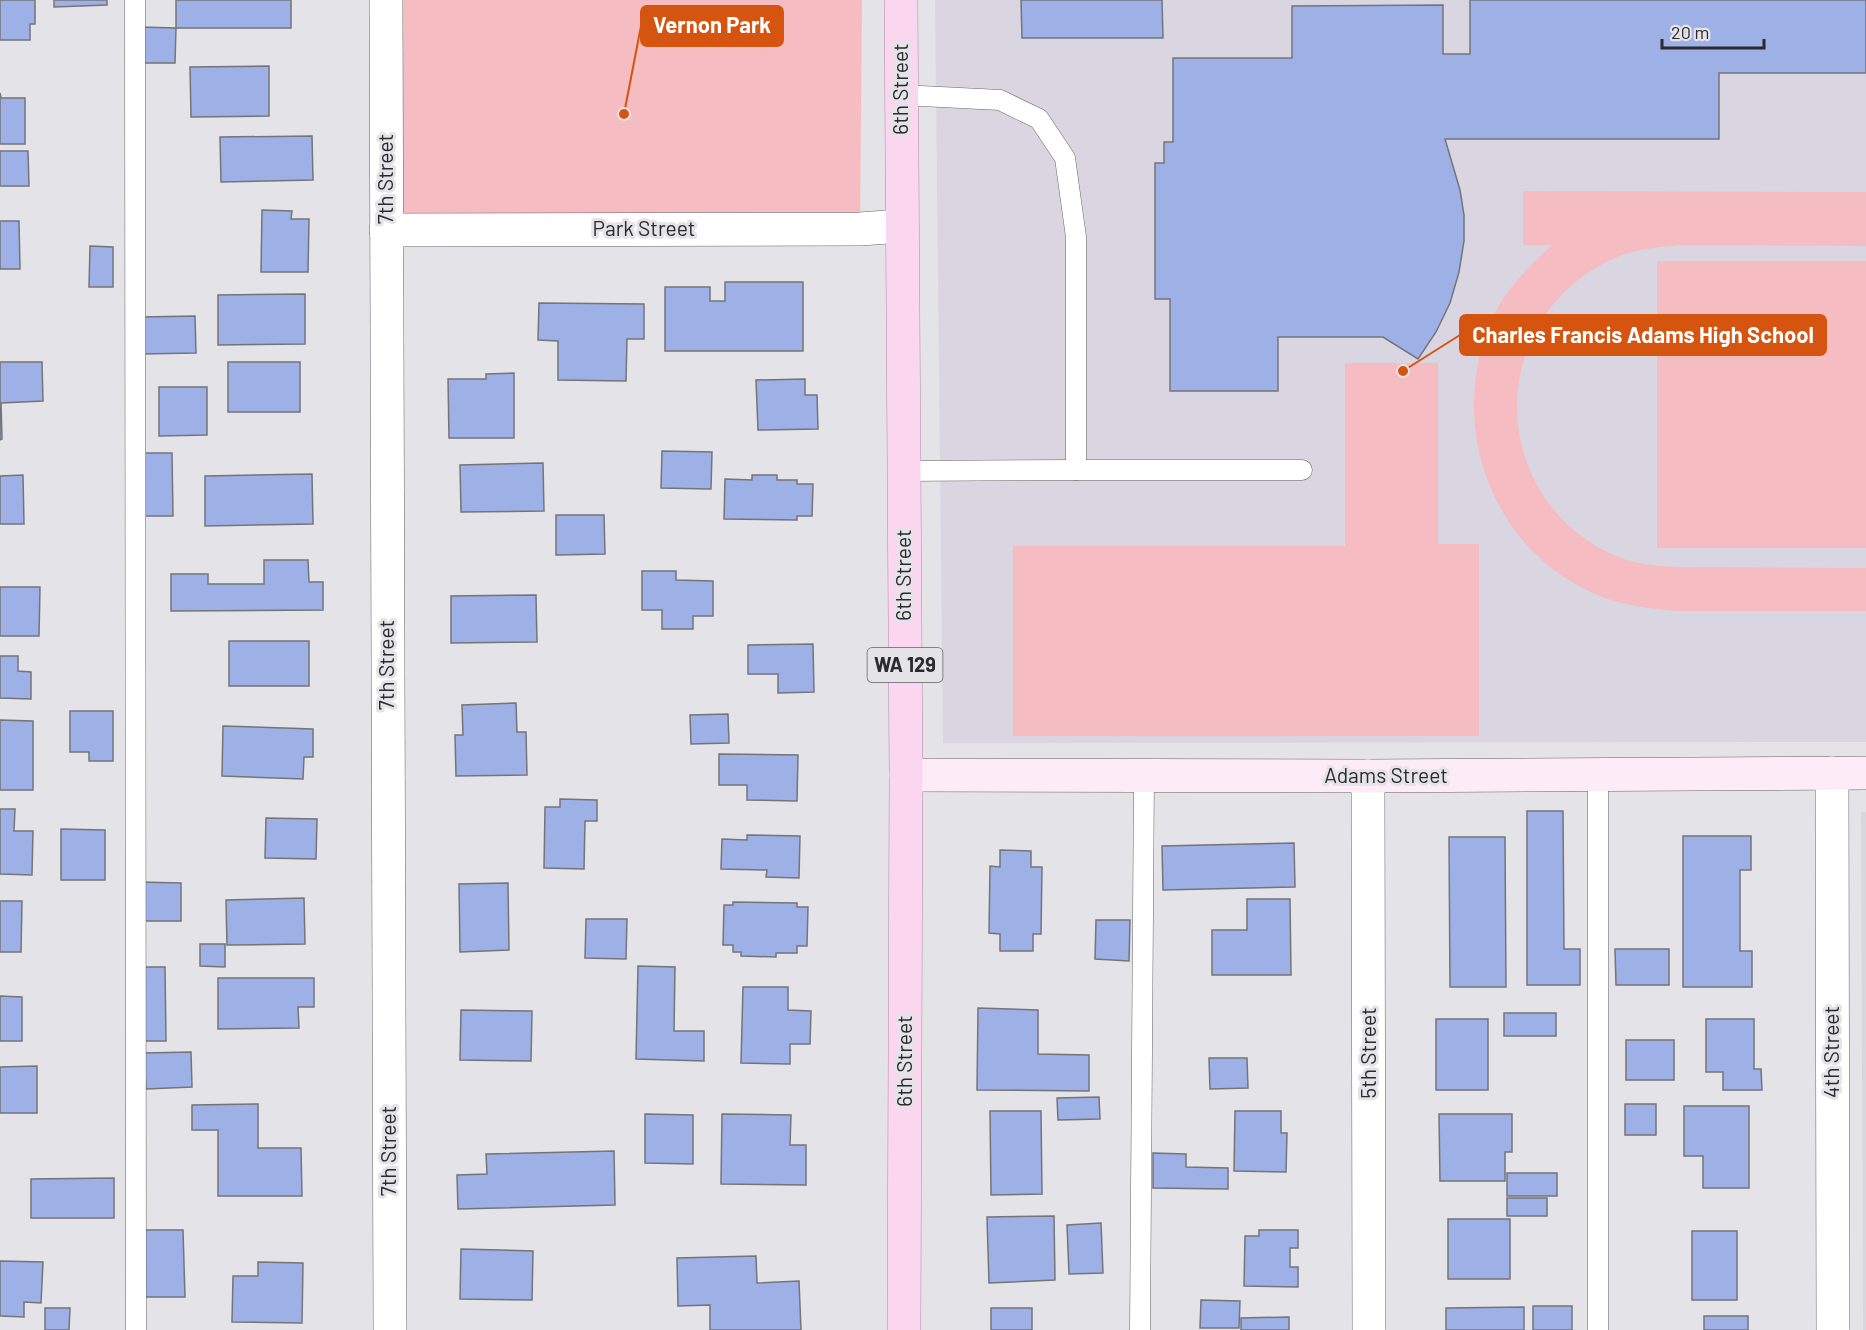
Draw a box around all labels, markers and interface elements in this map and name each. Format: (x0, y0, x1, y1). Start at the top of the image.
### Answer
callout: Vernon Park (641, 6, 783, 46)
text: Vernon Park (653, 11, 771, 37)
scale bar (1662, 12, 1764, 50)
text: 20 m (1671, 21, 1709, 43)
street label: 6th Street (887, 43, 912, 135)
street label: 7th Street (372, 134, 397, 224)
street label: Park Street (593, 215, 695, 240)
callout: Charles Francis Adams High School (1460, 315, 1826, 355)
text: Charles Francis Adams High School (1472, 321, 1814, 347)
street label: 6th Street (890, 529, 915, 621)
street label: 7th Street (373, 620, 398, 710)
road number: WA 129 (868, 648, 942, 682)
street label: Adams Street (1324, 762, 1448, 787)
street label: 4th Street (1818, 1006, 1843, 1098)
street label: 5th Street (1355, 1007, 1380, 1099)
street label: 6th Street (891, 1015, 916, 1107)
street label: 7th Street (375, 1106, 400, 1196)

